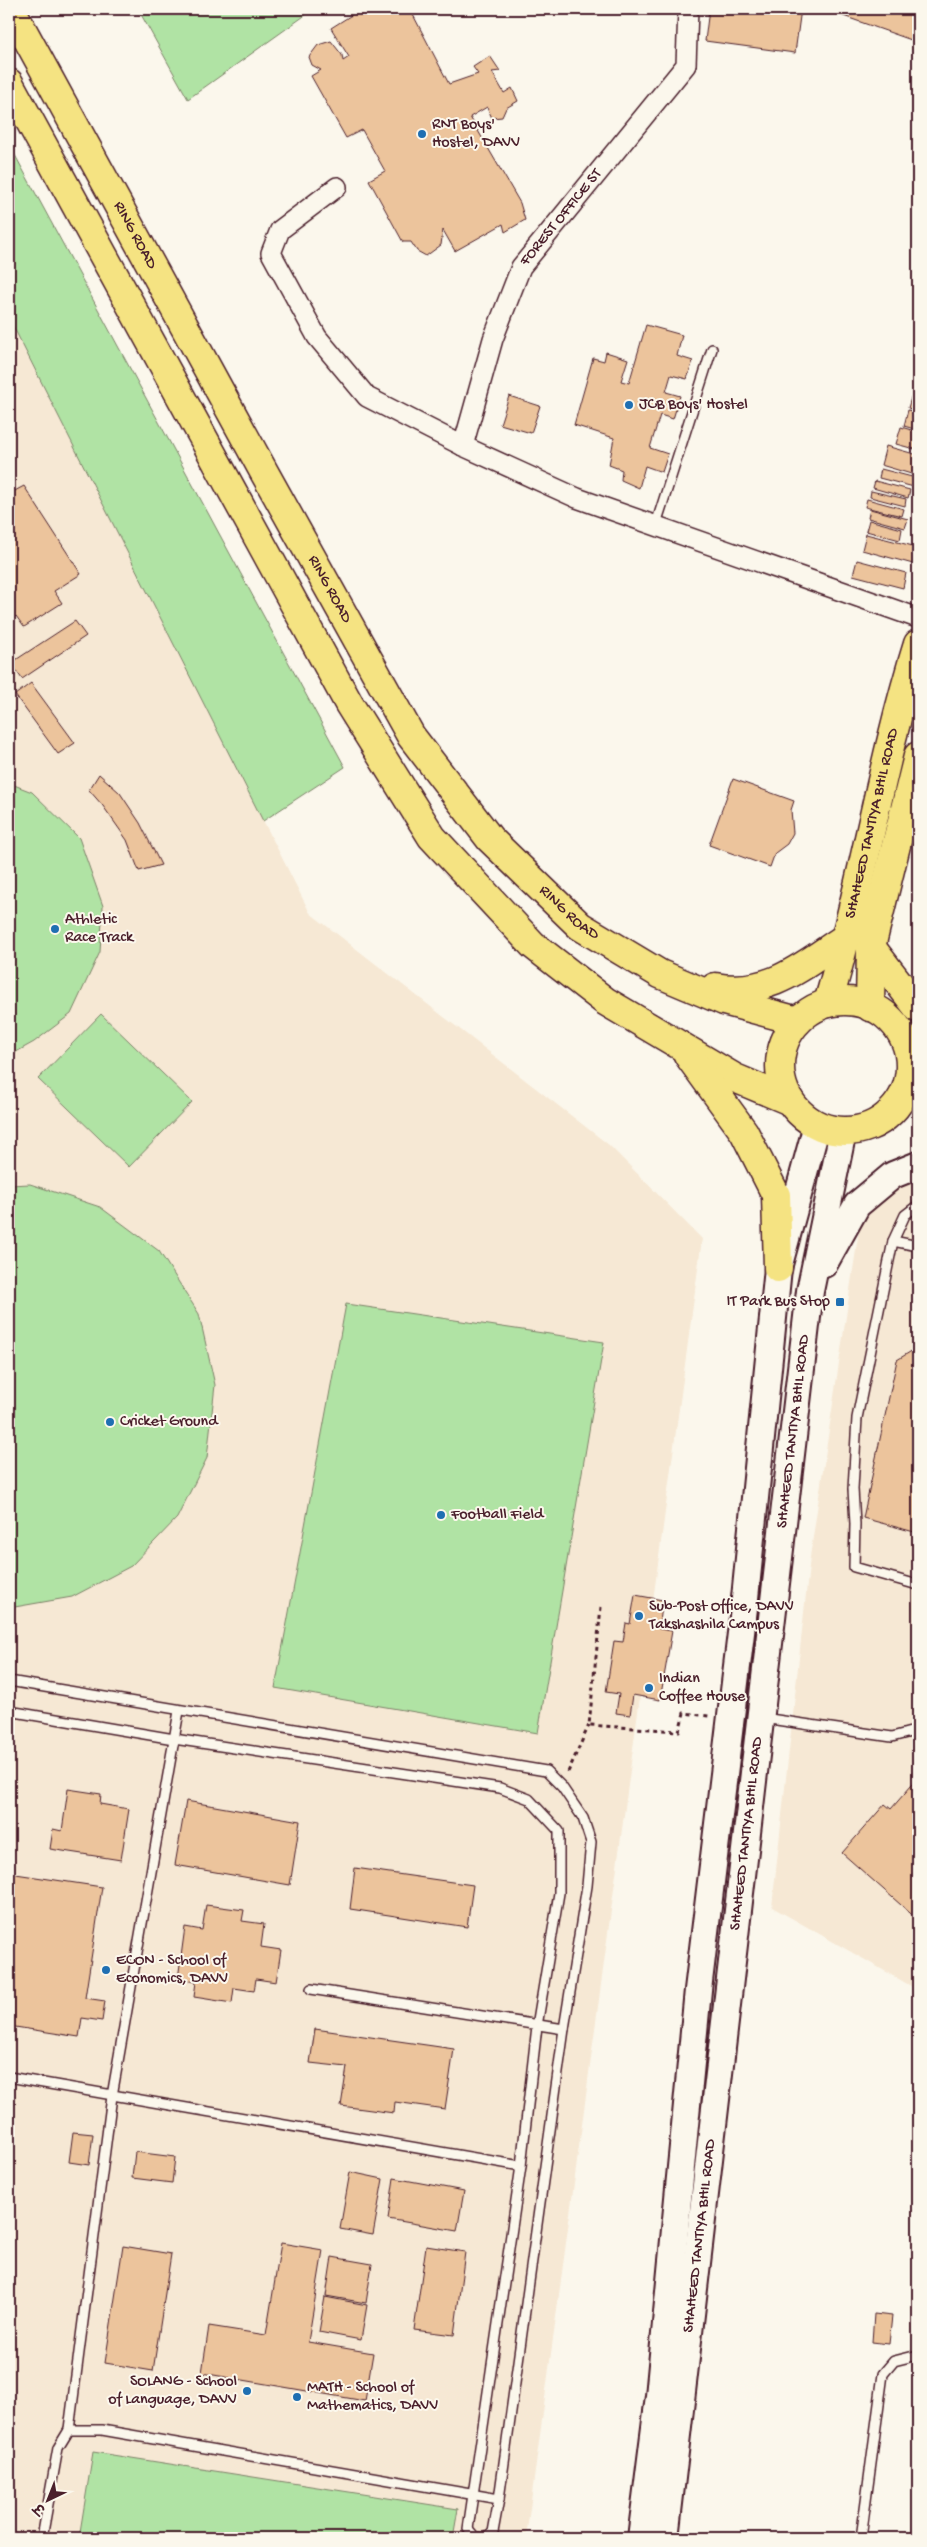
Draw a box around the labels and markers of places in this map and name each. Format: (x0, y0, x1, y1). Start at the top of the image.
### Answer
place label: RNT Boys' Hostel, DAVV (432, 116, 520, 153)
marker: RNT Boys' Hostel, DAVV (416, 128, 428, 140)
place label: JCB Boys' Hostel (639, 396, 748, 415)
marker: JCB Boys' Hostel (623, 399, 635, 411)
place label: Athletic Race Track (65, 911, 135, 948)
marker: Athletic Race Track (49, 923, 61, 935)
place label: IT Park Bus Stop (726, 1293, 830, 1312)
marker: IT Park Bus Stop (834, 1296, 846, 1308)
place label: Cricket Ground (120, 1413, 219, 1432)
marker: Cricket Ground (104, 1416, 116, 1428)
place label: Football Field (450, 1506, 545, 1525)
marker: Football Field (435, 1509, 447, 1521)
place label: Sub-Post Office, DAVV Takshashila Campus (648, 1598, 794, 1635)
marker: Sub-Post Office, DAVV Takshashila Campus (633, 1610, 645, 1622)
place label: Indian Coffee House (659, 1670, 746, 1707)
marker: Indian Coffee House (643, 1682, 655, 1694)
place label: ECON - School of Economics, DAVV (116, 1952, 228, 1989)
marker: ECON - School of Economics, DAVV (100, 1964, 112, 1976)
place label: SOLANG - School of Language, DAVV (108, 2373, 237, 2410)
place label: MATH - School of Mathematics, DAVV (307, 2379, 439, 2416)
marker: SOLANG - School of Language, DAVV (241, 2385, 253, 2397)
marker: MATH - School of Mathematics, DAVV (291, 2391, 303, 2403)

